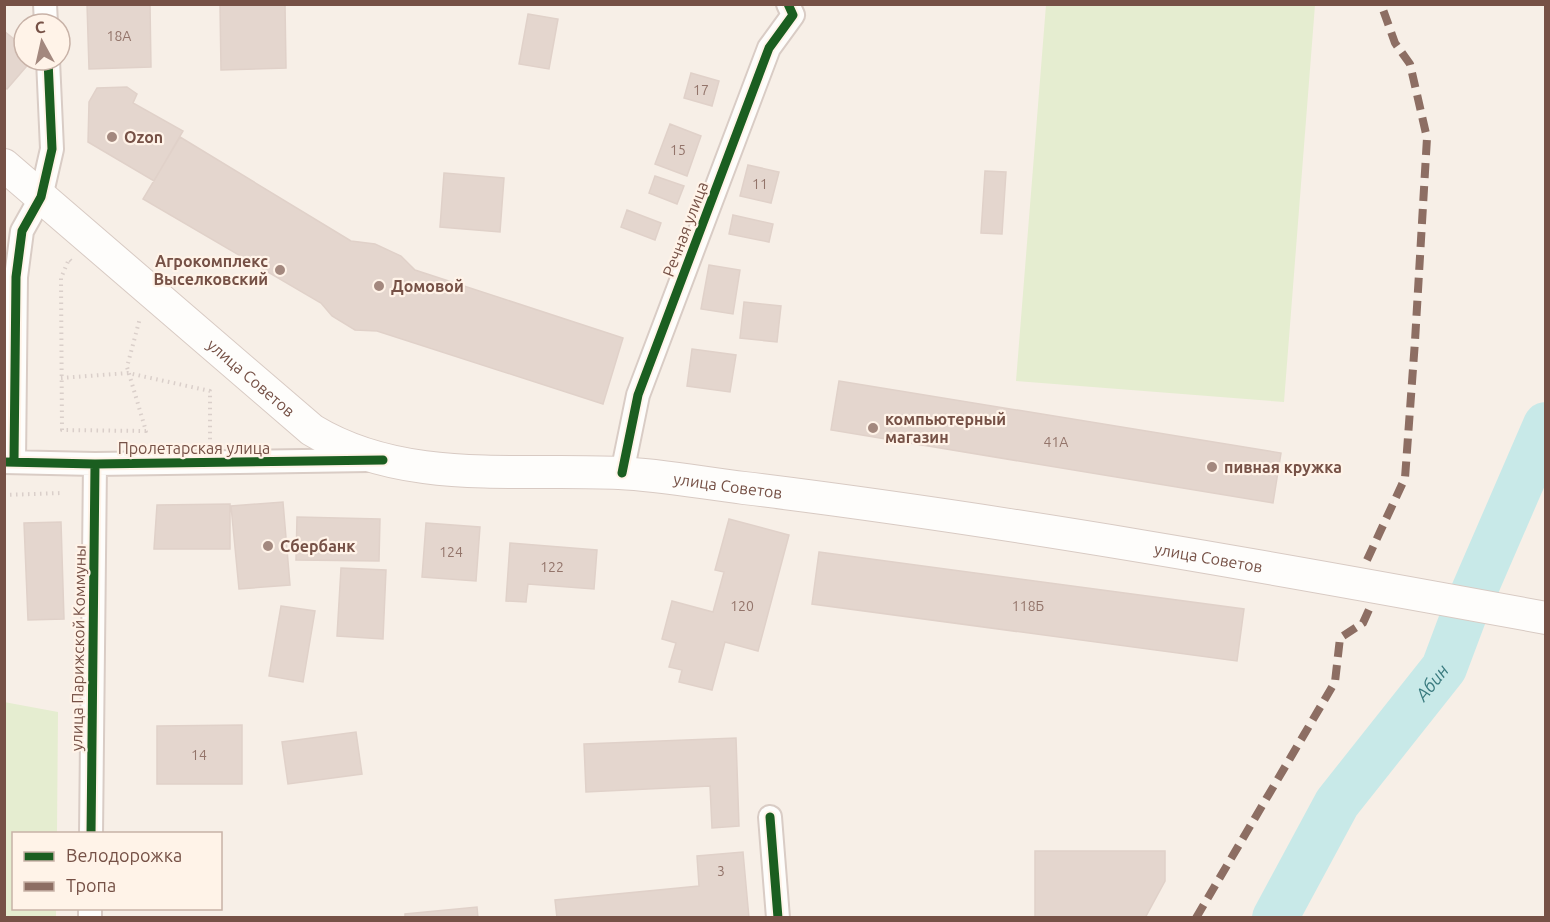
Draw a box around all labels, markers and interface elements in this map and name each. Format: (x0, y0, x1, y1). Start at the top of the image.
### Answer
north arrow (12, 12, 72, 72)
text: С (34, 18, 46, 37)
house number: 18А (107, 28, 131, 44)
house number: 17 (693, 82, 709, 98)
place label: Ozon (124, 128, 163, 146)
marker: Ozon (105, 130, 119, 144)
house number: 15 (670, 142, 686, 158)
house number: 11 (752, 176, 768, 192)
street label: Речная улица (659, 179, 711, 279)
place label: Агрокомплекс Выселковский (153, 252, 268, 288)
marker: Агрокомплекс Выселковский (273, 263, 287, 277)
place label: Домовой (391, 277, 464, 295)
marker: Домовой (372, 279, 386, 293)
street label: улица Советов (204, 335, 299, 420)
place label: компьютерный магазин (885, 410, 1006, 446)
marker: компьютерный магазин (866, 421, 880, 435)
house number: 41А (1044, 434, 1068, 450)
street label: Пролетарская улица (118, 439, 270, 457)
place label: пивная кружка (1224, 458, 1342, 476)
marker: пивная кружка (1205, 460, 1219, 474)
street label: улица Советов (672, 469, 783, 502)
place label: Сбербанк (280, 537, 355, 555)
marker: Сбербанк (261, 539, 275, 553)
street label: улица Советов (1153, 540, 1264, 576)
house number: 124 (439, 544, 463, 560)
street label: улица Парижской Коммуны (67, 545, 89, 751)
house number: 122 (540, 559, 564, 575)
house number: 120 (730, 598, 754, 614)
house number: 118Б (1012, 598, 1044, 614)
water label: Абин (1410, 660, 1452, 705)
house number: 14 (191, 747, 207, 763)
legend (12, 832, 222, 910)
text: Велодорожка (66, 845, 182, 865)
house number: 3 (717, 863, 725, 879)
text: Тропа (66, 875, 116, 895)

